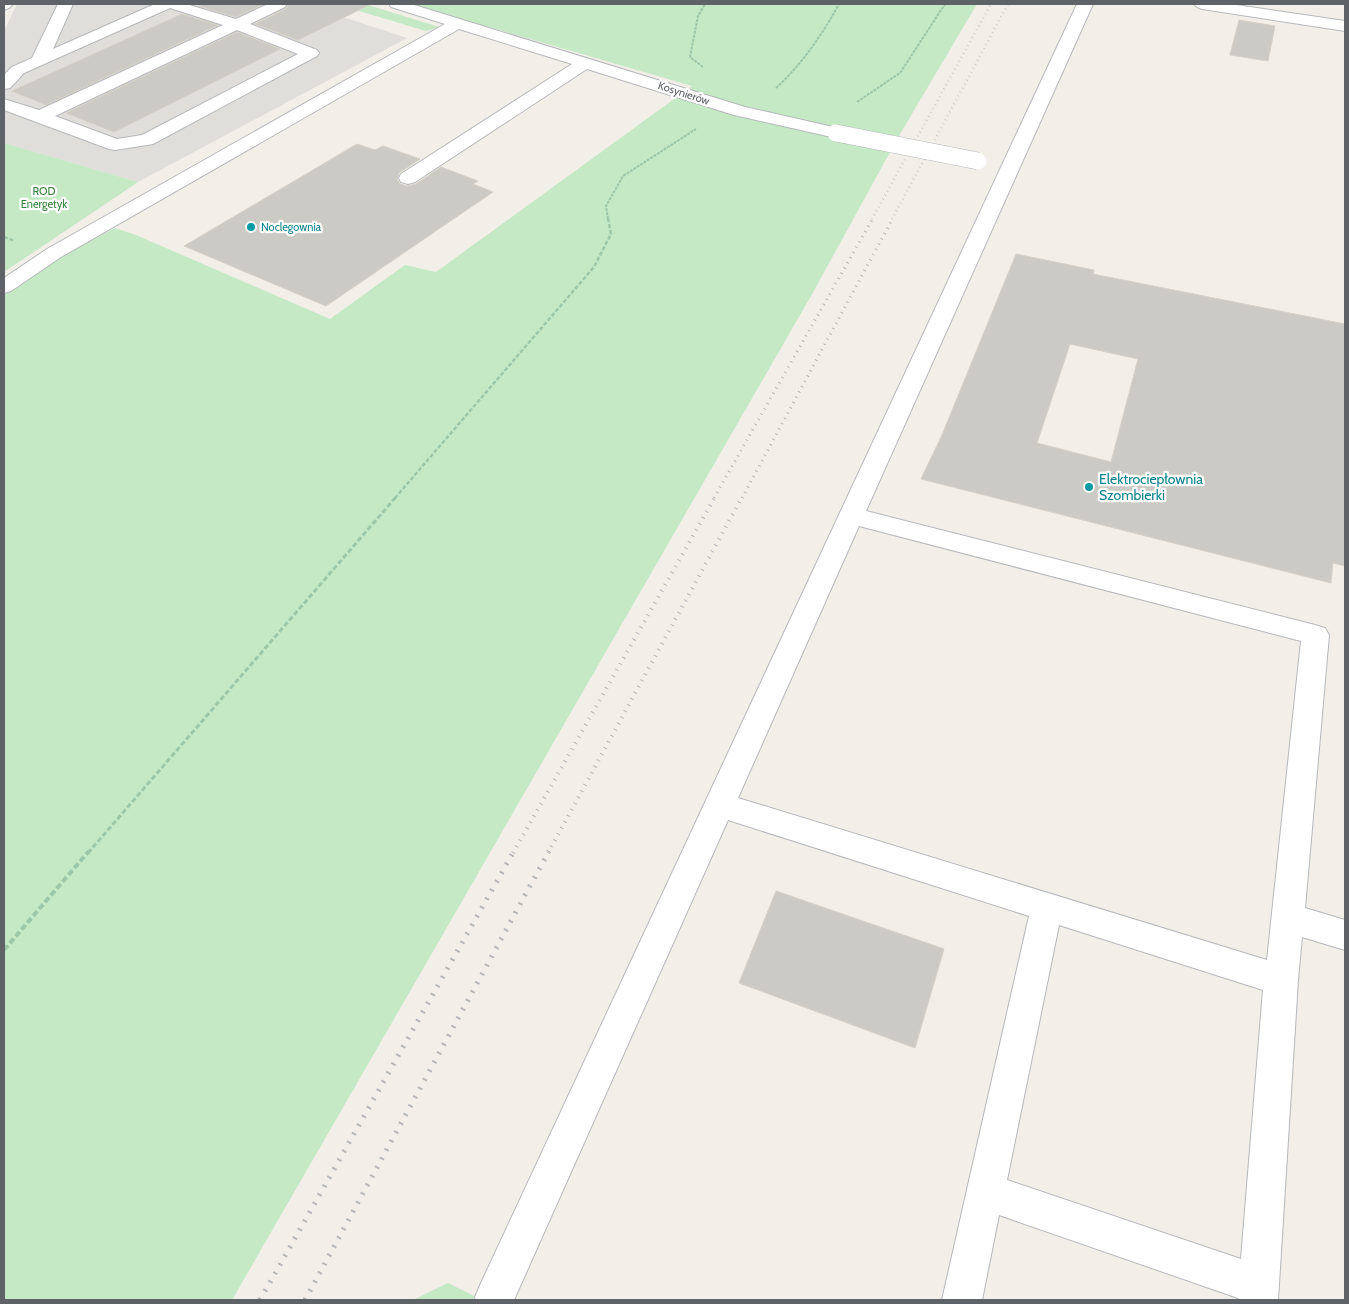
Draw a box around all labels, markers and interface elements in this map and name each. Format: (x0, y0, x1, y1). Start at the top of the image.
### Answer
street label: Kosynierów (656, 78, 712, 108)
park label: ROD Energetyk (21, 184, 67, 211)
place label: Noclegownia (261, 220, 322, 234)
marker: Noclegownia (245, 221, 257, 233)
place label: Elektrociepłownia Szombierki (1099, 470, 1203, 504)
marker: Elektrociepłownia Szombierki (1083, 481, 1095, 493)

